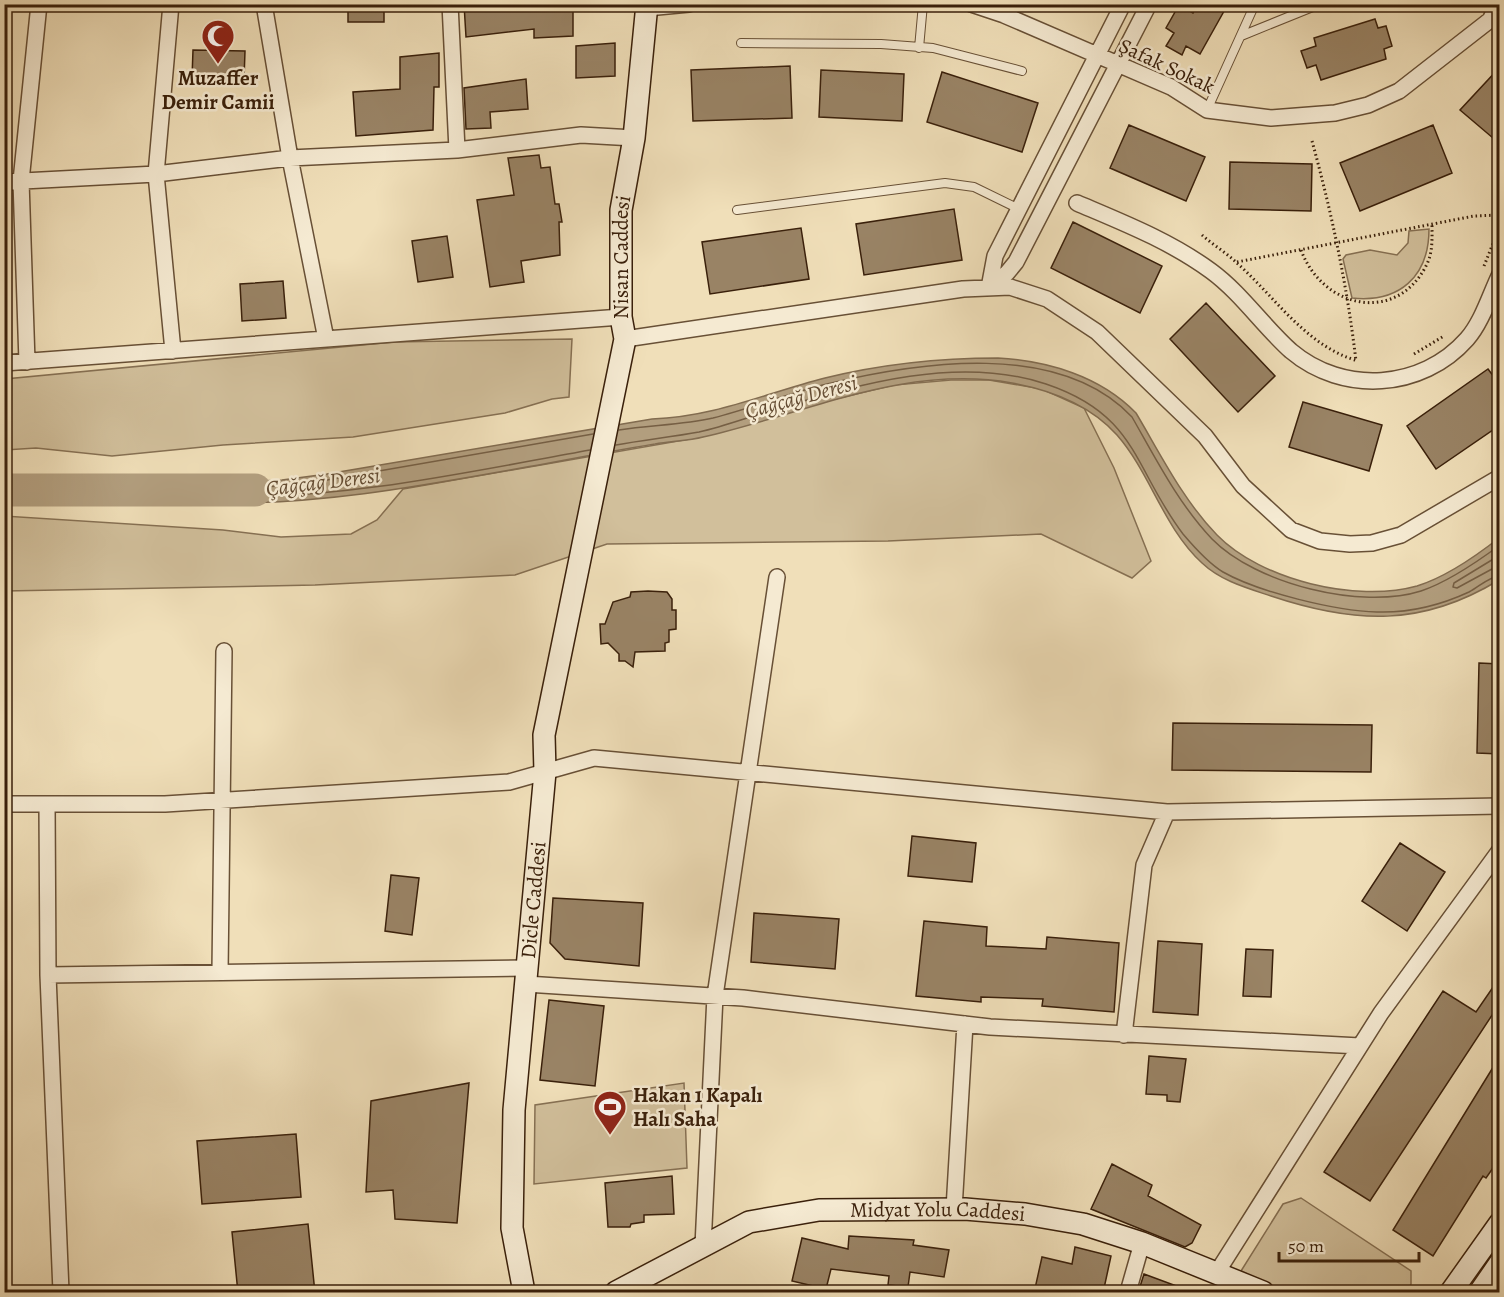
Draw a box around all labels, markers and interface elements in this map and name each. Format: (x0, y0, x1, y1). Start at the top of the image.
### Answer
mosque icon: Muzaffer Demir Camii (200, 18, 236, 65)
street label: Şafak Sokak (1114, 32, 1220, 101)
place label: Muzaffer Demir Camii (161, 64, 275, 116)
street label: Nisan Caddesi (607, 193, 637, 319)
water label: Çağçağ Deresi (742, 368, 861, 426)
water label: Çağçağ Deresi (264, 460, 382, 504)
street label: Dicle Caddesi (514, 840, 553, 960)
place label: Hakan 1 Kapalı Halı Saha (633, 1081, 763, 1133)
sports icon: Hakan 1 Kapalı Halı Saha (592, 1089, 628, 1136)
street label: Midyat Yolu Caddesi (850, 1195, 1027, 1228)
scale bar (1279, 1225, 1418, 1263)
text: 50 m (1288, 1234, 1324, 1258)

